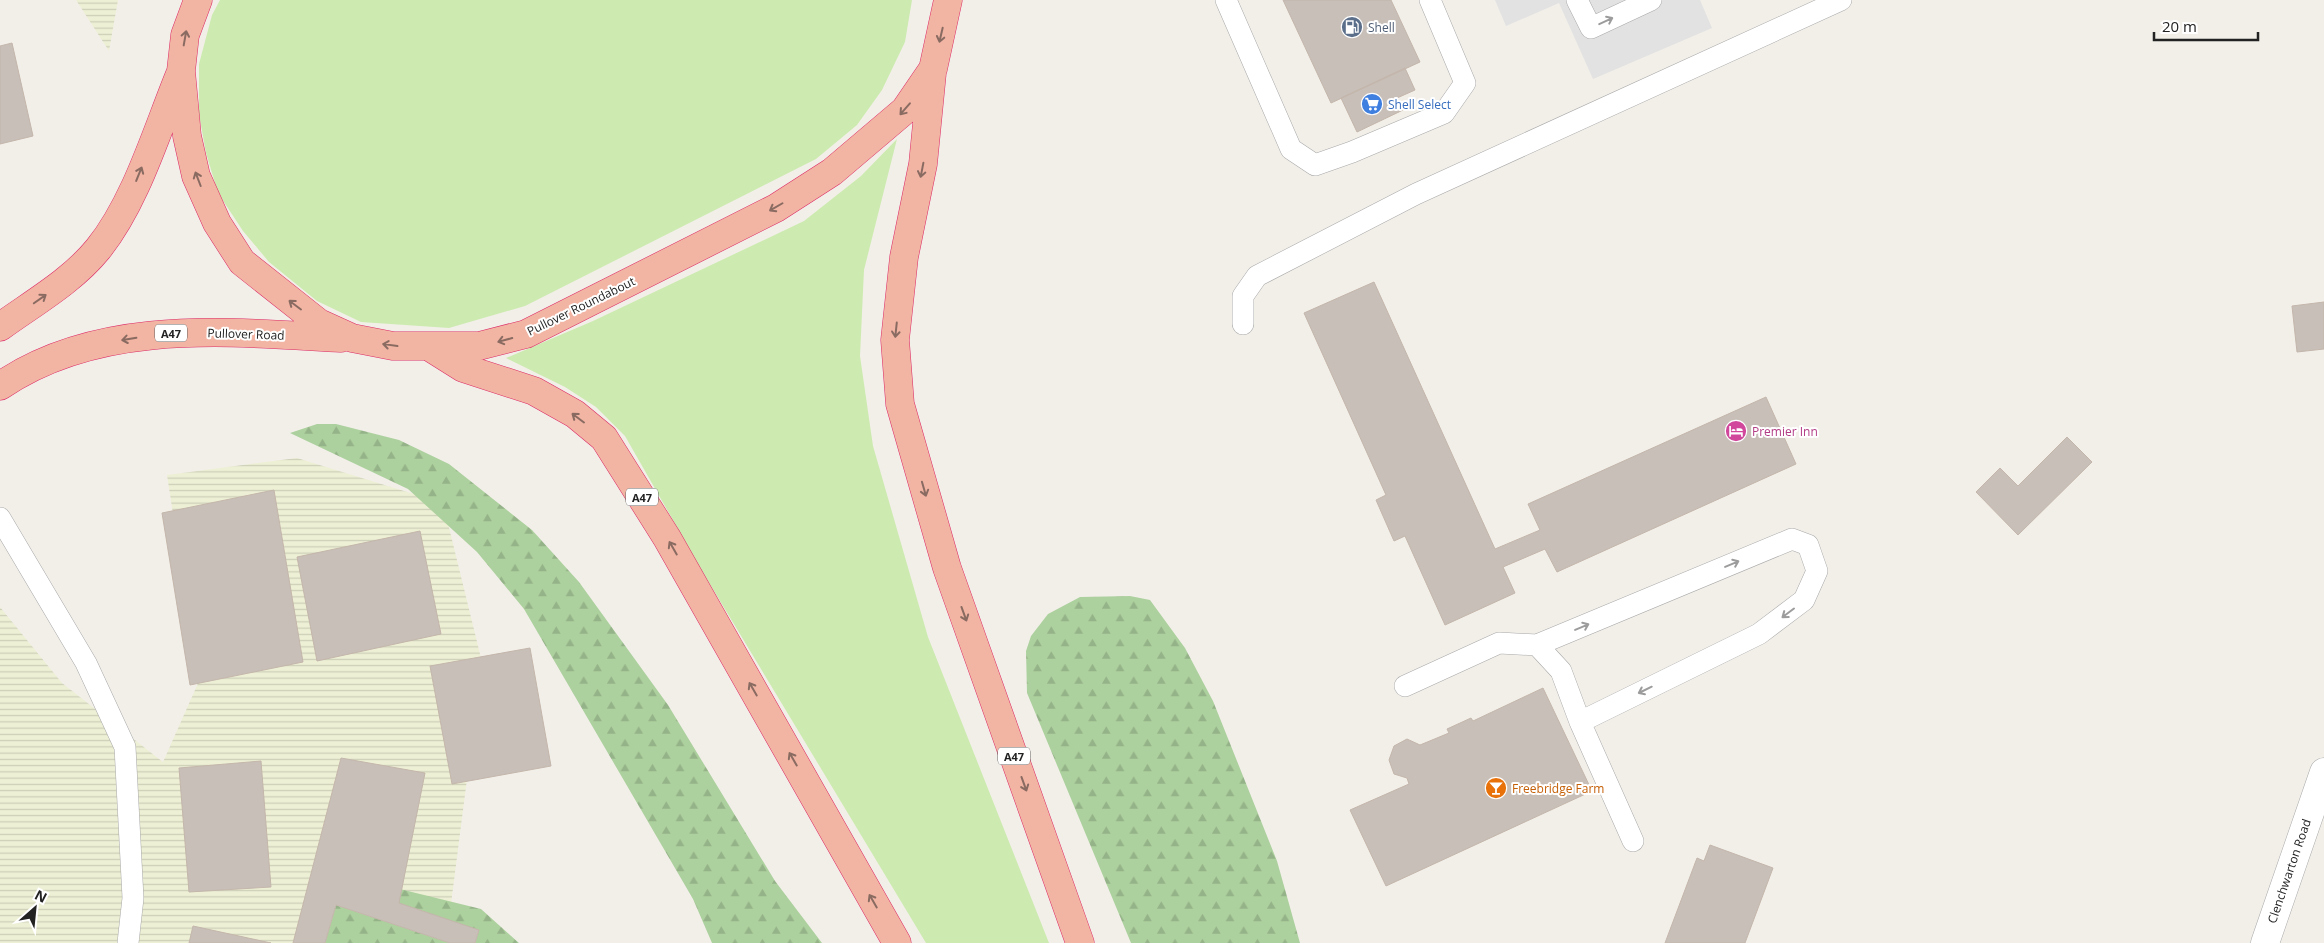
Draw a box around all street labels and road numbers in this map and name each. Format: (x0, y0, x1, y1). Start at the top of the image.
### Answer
street label: Pullover Roundabout (524, 272, 638, 340)
road number: A47 (155, 324, 187, 342)
street label: Pullover Road (207, 324, 285, 344)
road number: A47 (626, 488, 658, 506)
road number: A47 (998, 748, 1030, 764)
street label: Clenchwarton Road (2263, 817, 2315, 925)

